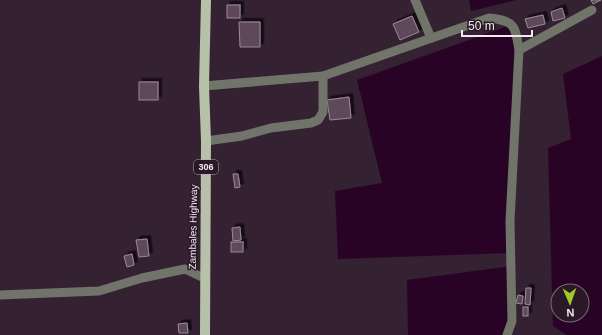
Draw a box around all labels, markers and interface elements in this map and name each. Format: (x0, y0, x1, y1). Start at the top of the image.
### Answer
scale bar (462, 12, 532, 38)
text: 50 m (468, 19, 495, 33)
road number: 306 (194, 160, 218, 174)
street label: Zambales Highway (187, 184, 199, 270)
north arrow (550, 283, 590, 323)
text: N (566, 307, 575, 319)

